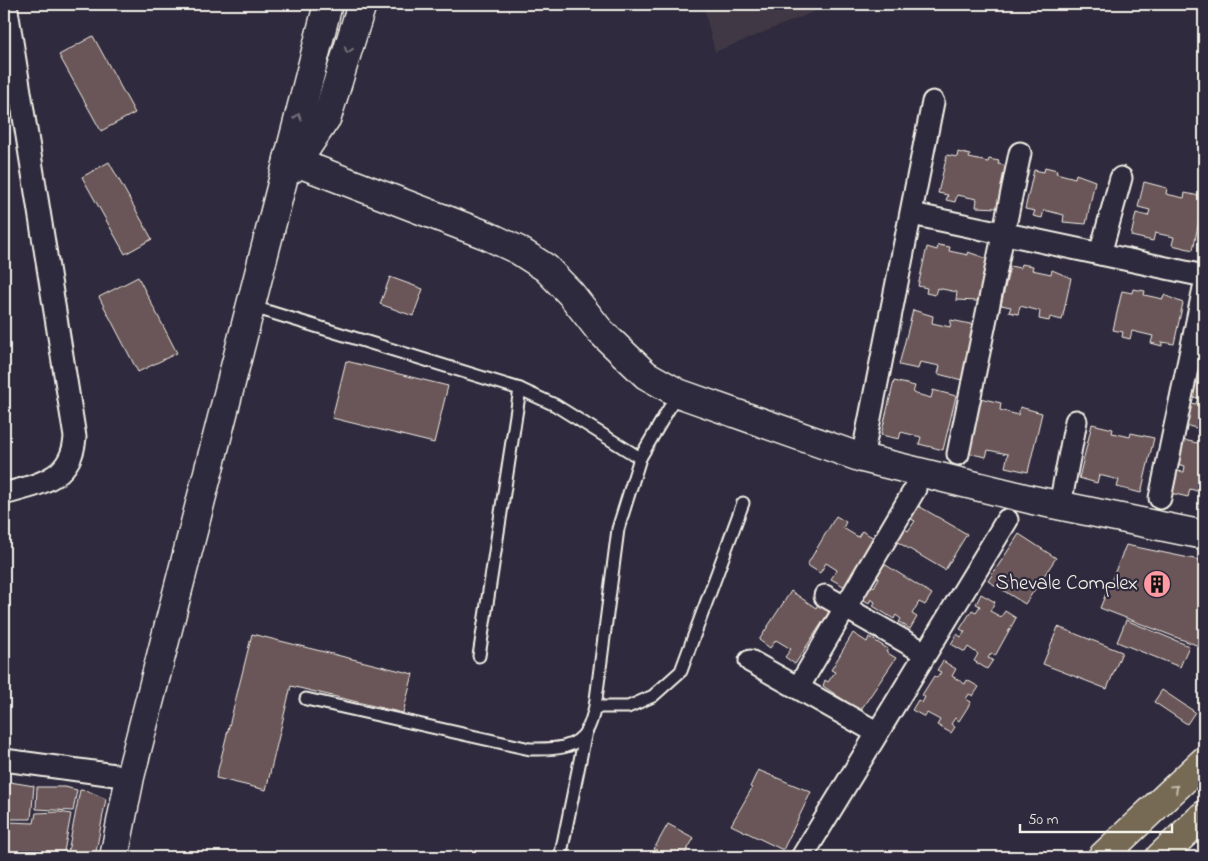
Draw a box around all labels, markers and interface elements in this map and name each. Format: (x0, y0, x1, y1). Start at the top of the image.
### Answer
one-way arrow (343, 46, 353, 54)
one-way arrow (293, 114, 303, 122)
place label: Shevale Complex (996, 569, 1138, 599)
building icon: Shevale Complex (1142, 569, 1172, 599)
one-way arrow (1170, 785, 1179, 794)
scale bar (1020, 801, 1173, 833)
text: 50 m (1028, 809, 1059, 831)

